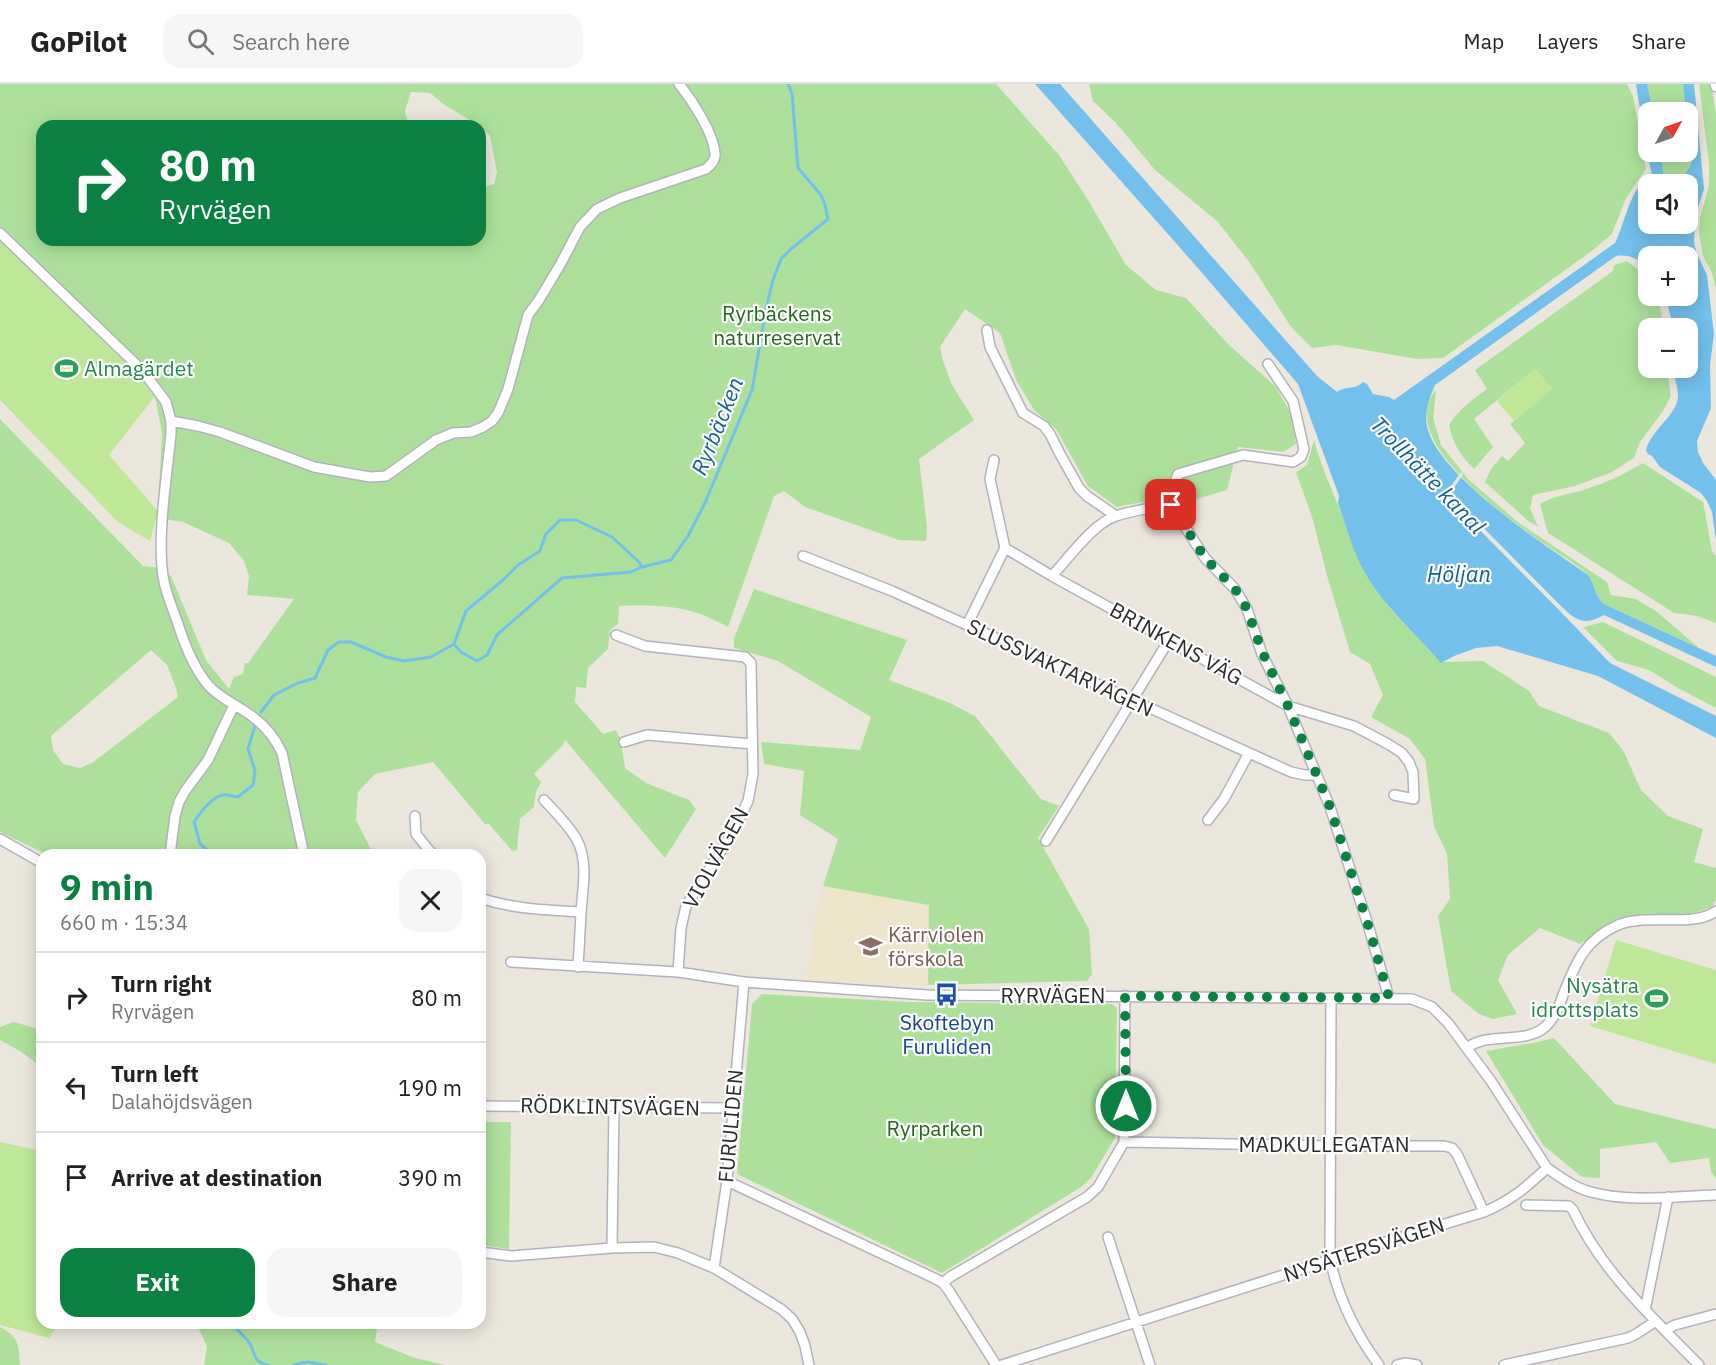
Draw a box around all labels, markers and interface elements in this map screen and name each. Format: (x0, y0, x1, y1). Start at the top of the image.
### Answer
search box (163, 14, 583, 68)
text: GoPilot (30, 23, 127, 60)
icon: search (184, 25, 217, 58)
text: Search here (232, 27, 350, 56)
text: Map (1464, 27, 1504, 55)
text: Layers (1537, 27, 1599, 55)
text: Share (1632, 27, 1686, 55)
north arrow (1638, 102, 1698, 162)
map controls (1638, 102, 1698, 378)
text: 80 m (159, 138, 257, 193)
icon: right (60, 144, 138, 222)
button: sound (1638, 174, 1698, 234)
text: Ryrvägen (159, 191, 272, 226)
button: + (1638, 246, 1698, 306)
park label: Ryrbäckens naturreservat (713, 299, 841, 351)
button: − (1638, 318, 1698, 378)
place label: Almagärdet (84, 354, 194, 382)
sports icon: Almagärdet (53, 356, 79, 382)
water label: Ryrbäcken (684, 373, 749, 479)
water label: Trollhätte kanal (1365, 410, 1492, 540)
pin (1145, 479, 1196, 530)
icon: arrive (1154, 488, 1187, 521)
water label: Höljan (1427, 559, 1491, 588)
street label: BRINKENS VÄG (1105, 595, 1248, 691)
street label: SLUSSVAKTARVÄGEN (963, 612, 1158, 723)
street label: VIOLVÄGEN (676, 802, 755, 913)
text: 9 min (60, 863, 154, 910)
button: close (399, 869, 462, 932)
text: 660 m · 15:34 (60, 909, 188, 936)
place label: Kärrviolen förskola (888, 920, 984, 972)
school or university icon: Kärrviolen förskola (857, 934, 883, 960)
text: Turn right (111, 969, 212, 998)
place label: Nysätra idrottsplats (1531, 971, 1639, 1023)
icon: right (60, 981, 93, 1014)
street label: RYRVÄGEN (1001, 981, 1105, 1009)
bus stop icon: Skoftebyn Furuliden (934, 982, 960, 1008)
text: 80 m (411, 983, 462, 1012)
sports icon: Nysätra idrottsplats (1644, 985, 1670, 1011)
text: Ryrvägen (111, 998, 194, 1025)
place label: Skoftebyn Furuliden (900, 1008, 994, 1060)
text: Turn left (111, 1059, 199, 1088)
street label: FURULIDEN (711, 1068, 749, 1184)
icon: left (60, 1071, 93, 1104)
text: 190 m (398, 1073, 462, 1102)
position arrow (1094, 1074, 1158, 1138)
text: Dalahöjdsvägen (111, 1088, 253, 1115)
street label: RÖDKLINTSVÄGEN (520, 1090, 700, 1122)
park label: Ryrparken (887, 1114, 983, 1142)
street label: MADKULLEGATAN (1238, 1130, 1410, 1158)
icon: arrive (60, 1161, 93, 1194)
text: Arrive at destination (111, 1163, 322, 1192)
text: 390 m (398, 1163, 462, 1192)
street label: NYSÄTERSVÄGEN (1280, 1210, 1448, 1288)
button: Exit (60, 1248, 255, 1317)
button: Share (267, 1248, 462, 1317)

